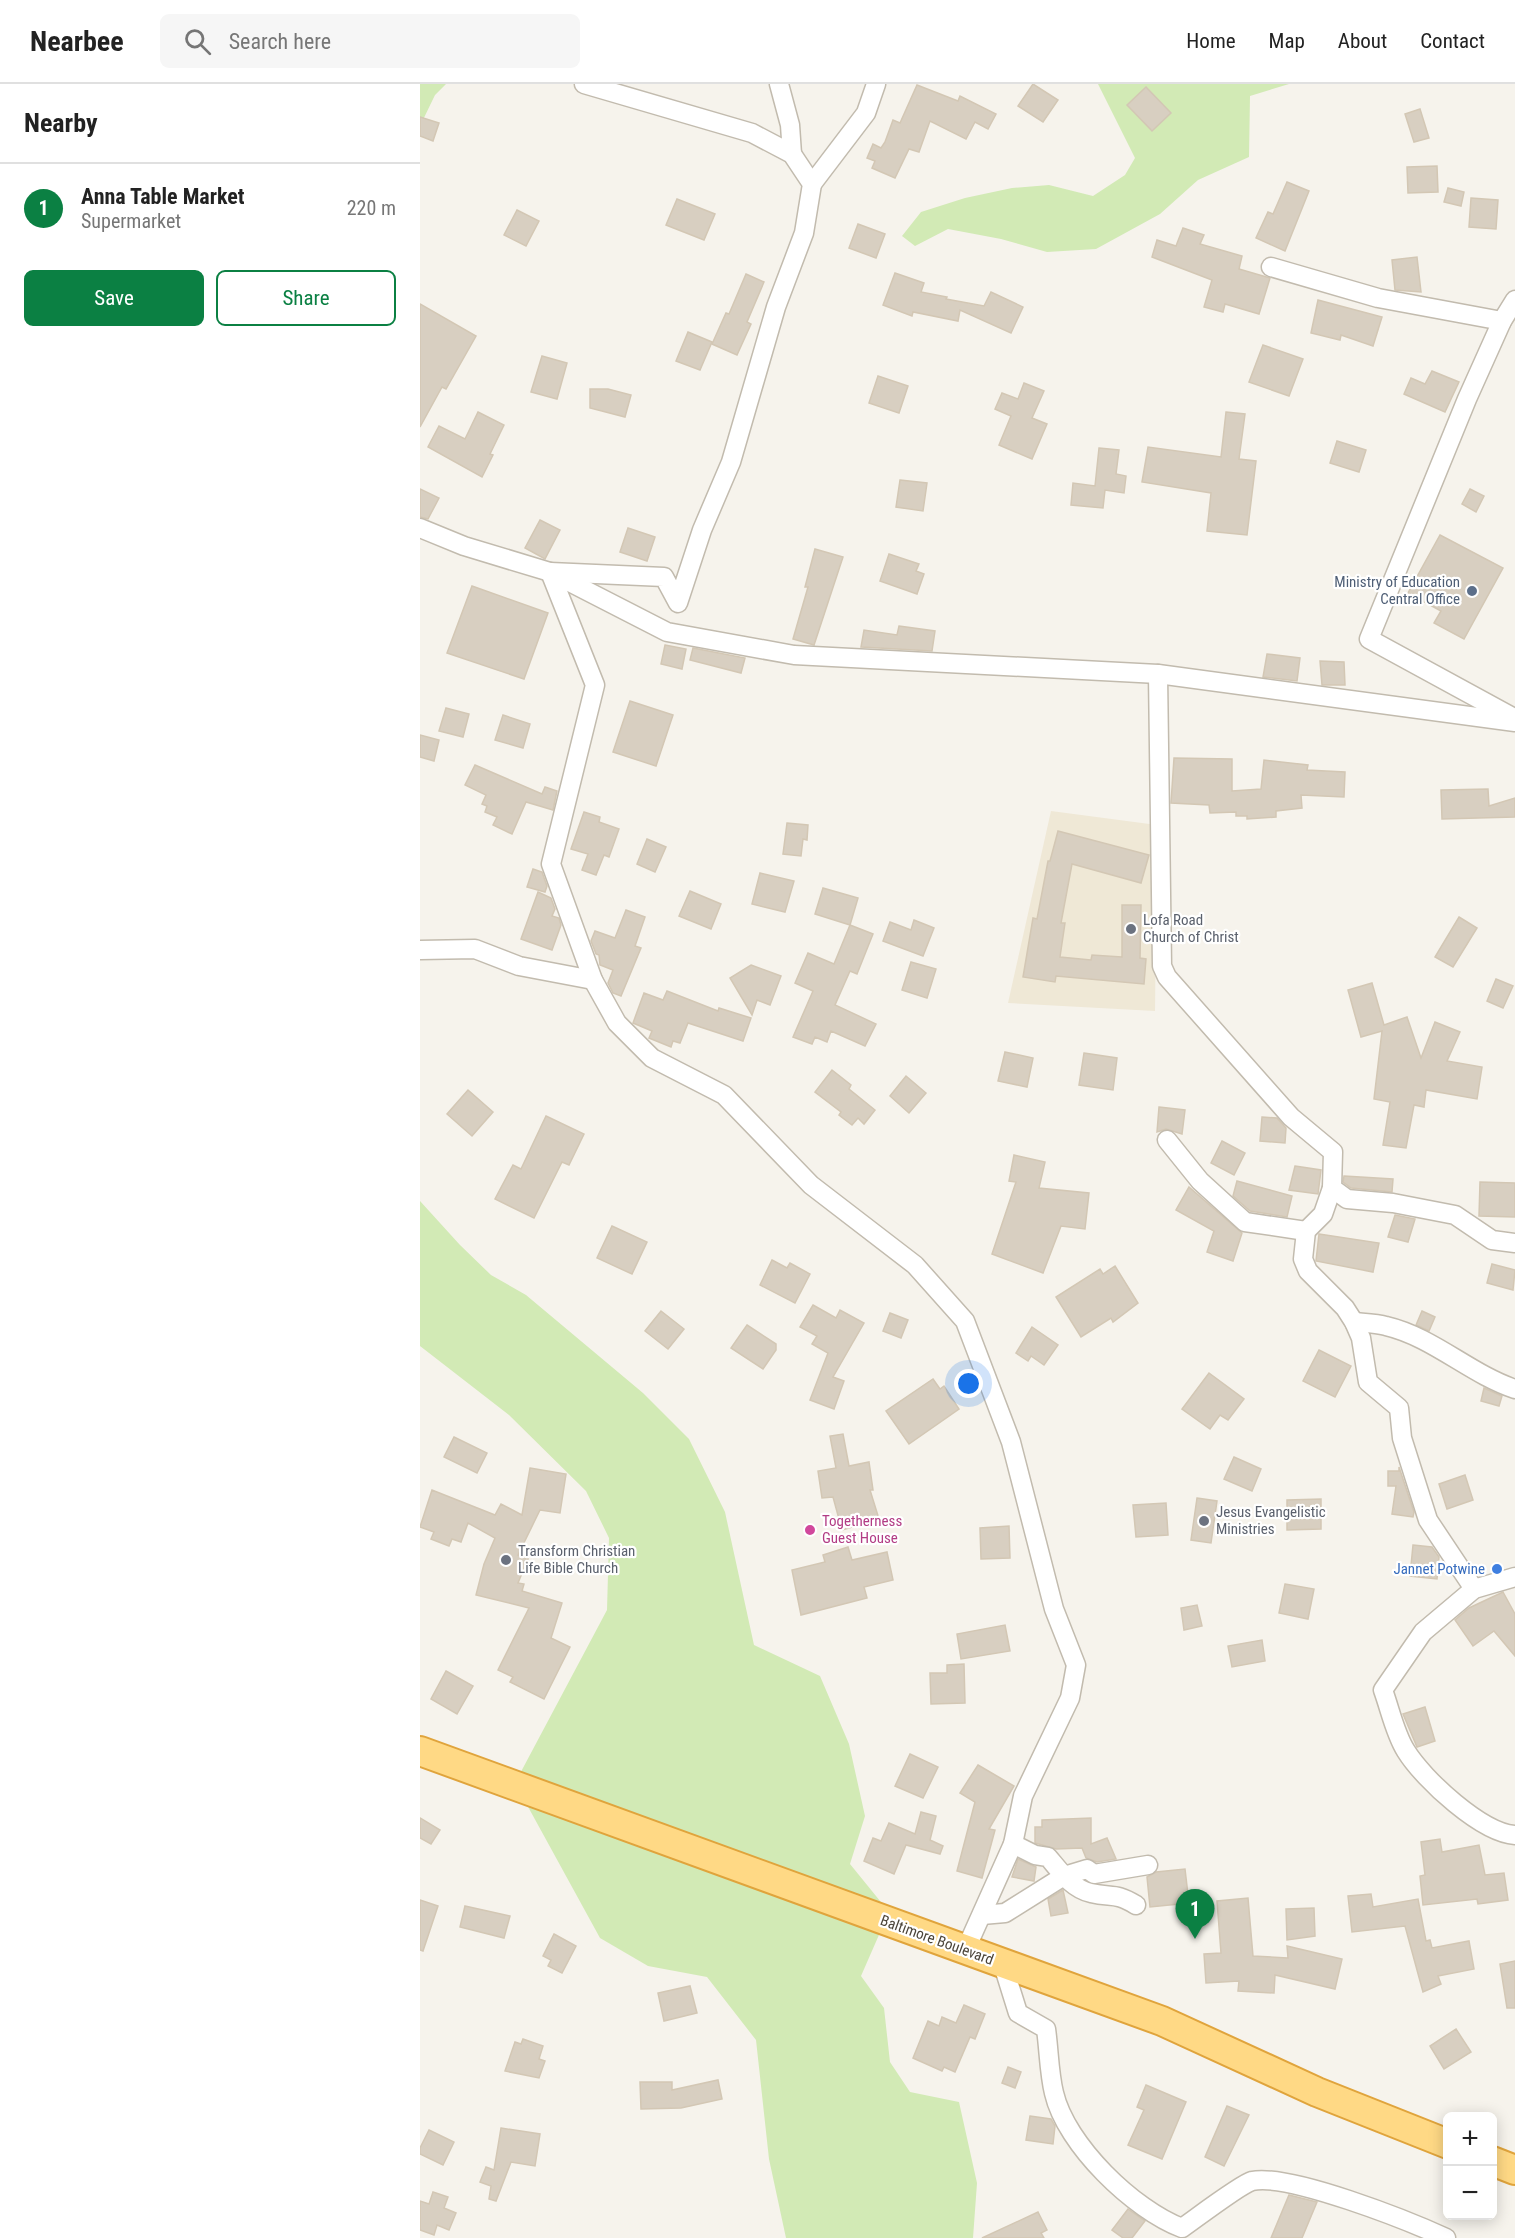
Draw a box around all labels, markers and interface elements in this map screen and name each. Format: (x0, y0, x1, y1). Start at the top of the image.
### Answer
search box (160, 14, 580, 68)
text: Nearbee (30, 25, 124, 58)
icon: search (181, 25, 214, 58)
text: Search here (229, 29, 331, 54)
text: Home (1186, 29, 1236, 53)
text: Map (1269, 29, 1305, 53)
text: About (1338, 29, 1387, 53)
text: Contact (1420, 29, 1485, 53)
text: Nearby (24, 108, 98, 138)
text: Anna Table Market (81, 184, 245, 209)
text: 1 (38, 196, 49, 220)
text: 220 m (347, 196, 396, 220)
text: Supermarket (81, 209, 181, 233)
button: Save (24, 270, 204, 326)
button: Share (216, 270, 396, 326)
place label: Ministry of Education Central Office (1334, 573, 1460, 608)
marker: Ministry of Education Central Office (1465, 584, 1479, 598)
place label: Lofa Road Church of Christ (1143, 911, 1239, 946)
marker: Lofa Road Church of Christ (1124, 922, 1138, 936)
your location (954, 1369, 983, 1398)
place label: Jesus Evangelistic Ministries (1216, 1503, 1326, 1538)
place label: Togetherness Guest House (822, 1512, 902, 1547)
marker: Jesus Evangelistic Ministries (1197, 1514, 1211, 1528)
marker: Togetherness Guest House (803, 1523, 817, 1537)
place label: Transform Christian Life Bible Church (518, 1542, 635, 1577)
marker: Transform Christian Life Bible Church (499, 1553, 513, 1567)
place label: Jannet Potwine (1393, 1560, 1485, 1578)
marker: Jannet Potwine (1490, 1562, 1504, 1576)
pin: 1 (1176, 1890, 1214, 1939)
street label: Baltimore Boulevard (878, 1911, 996, 1969)
map controls (1443, 2112, 1497, 2220)
button: + (1443, 2112, 1497, 2166)
button: − (1443, 2166, 1497, 2220)

